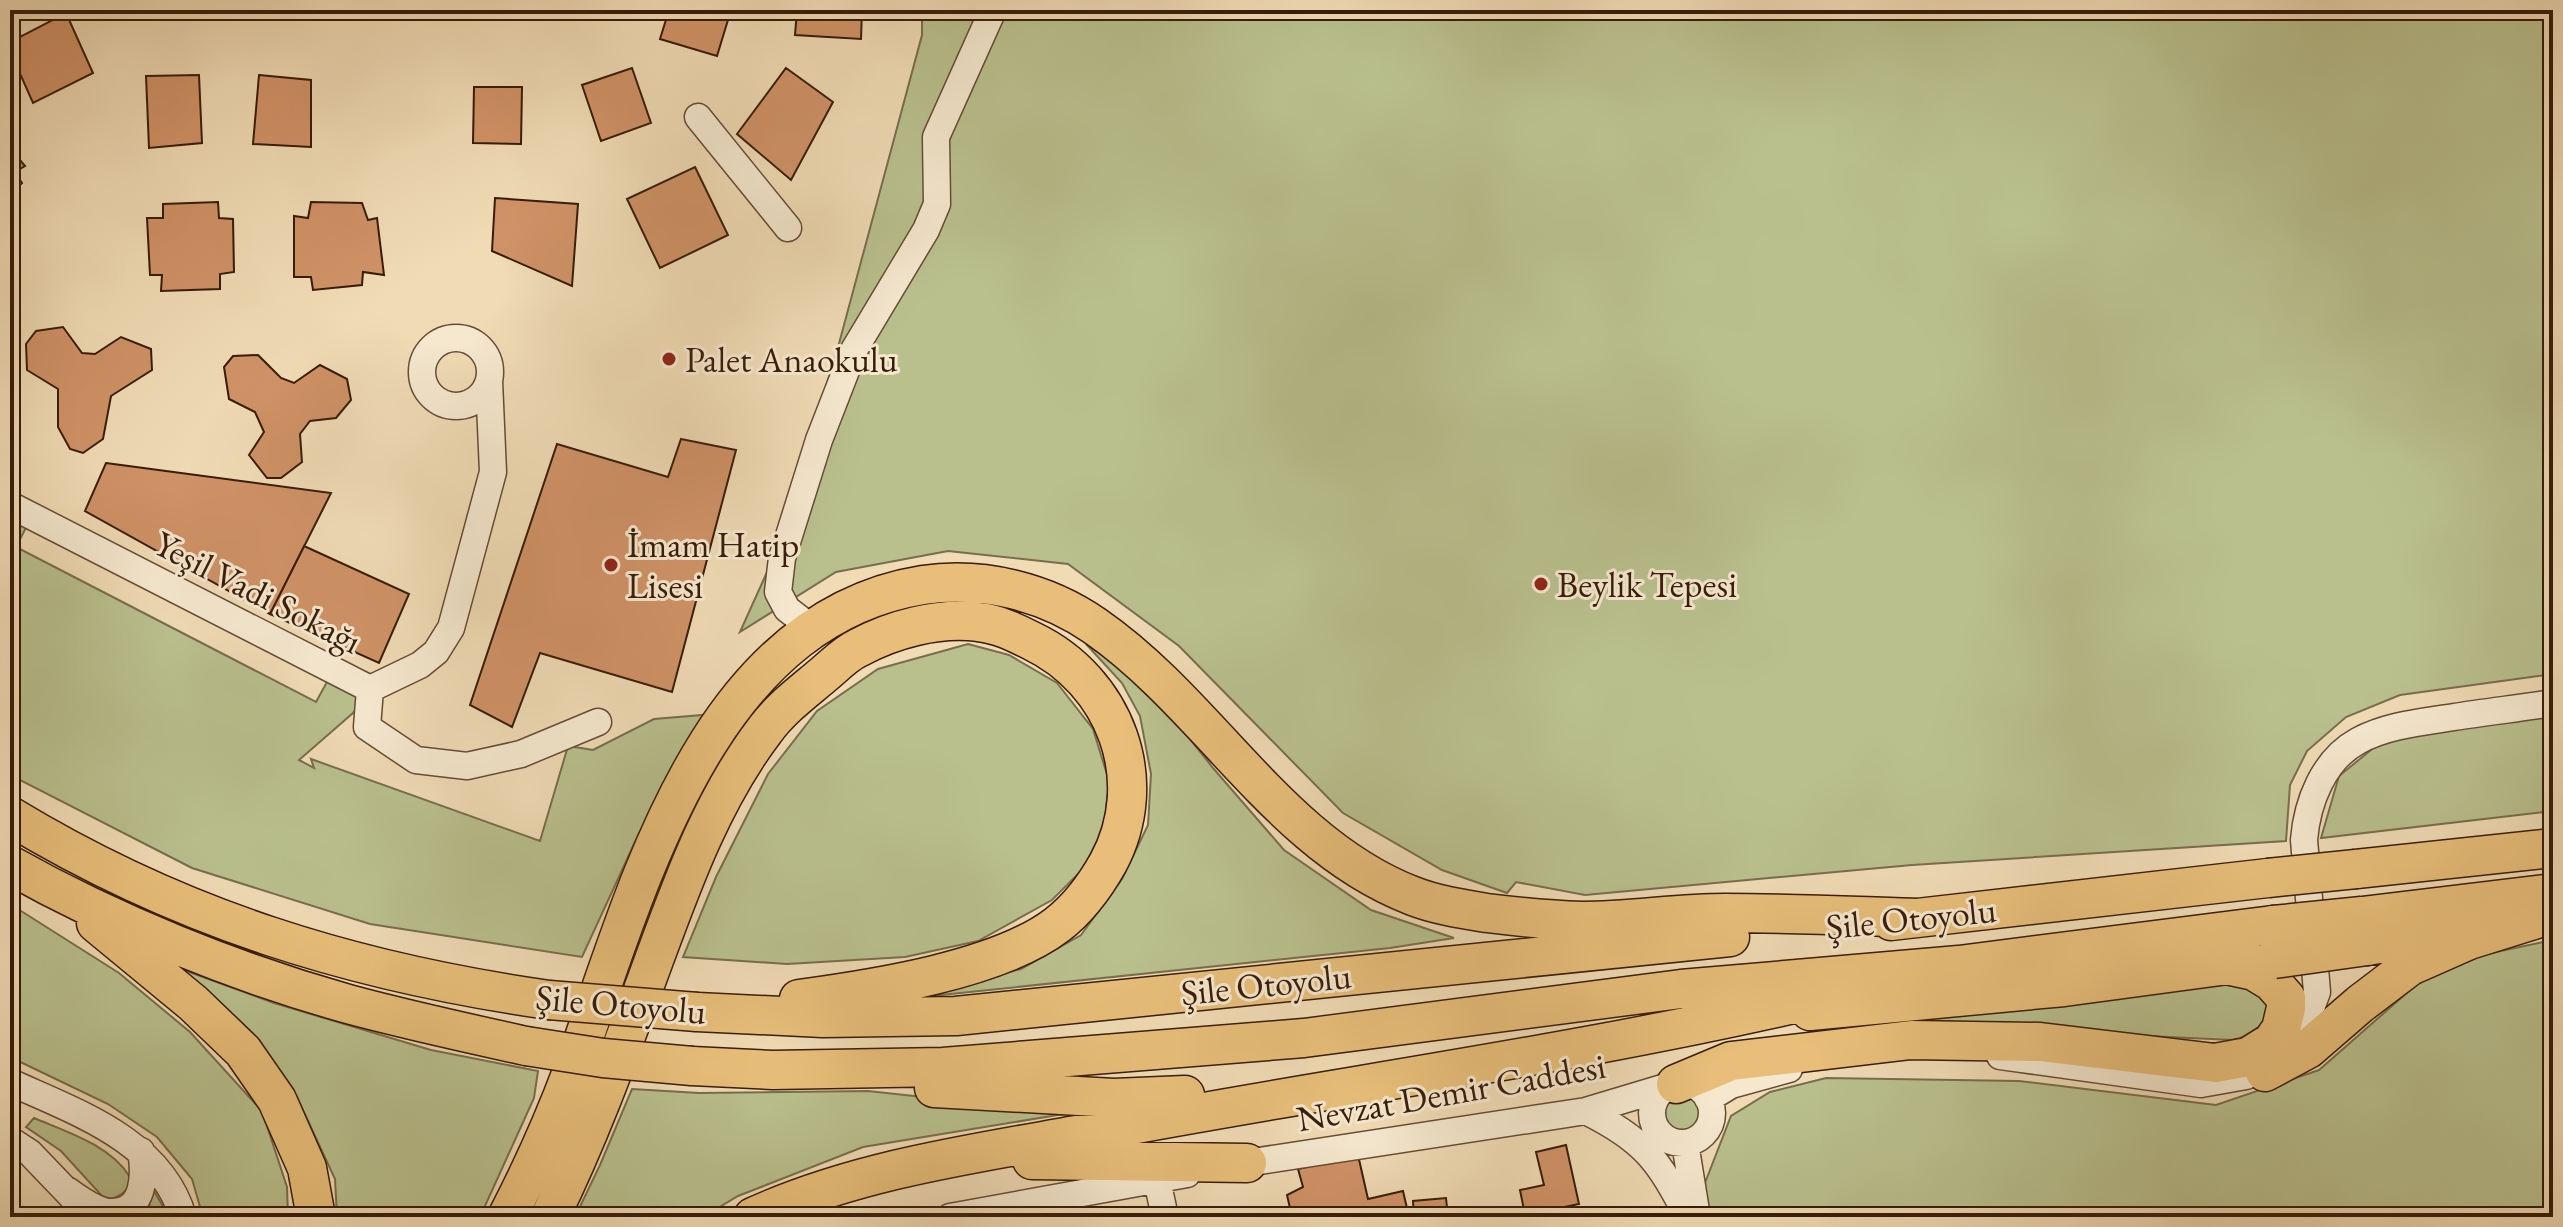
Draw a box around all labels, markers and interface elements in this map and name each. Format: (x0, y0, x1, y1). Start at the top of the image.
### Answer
place label: Palet Anaokulu (685, 336, 898, 383)
marker: Palet Anaokulu (660, 350, 678, 368)
street label: Yeşil Vadi Sokağı (146, 520, 370, 664)
place label: İmam Hatip Lisesi (627, 521, 799, 609)
marker: İmam Hatip Lisesi (602, 556, 620, 574)
place label: Beylik Tepesi (1557, 561, 1737, 608)
marker: Beylik Tepesi (1532, 575, 1550, 593)
street label: Şile Otoyolu (1824, 886, 1998, 950)
street label: Şile Otoyolu (1179, 952, 1353, 1016)
street label: Şile Otoyolu (534, 973, 708, 1035)
street label: Nevzat Demir Caddesi (1293, 1042, 1609, 1142)

